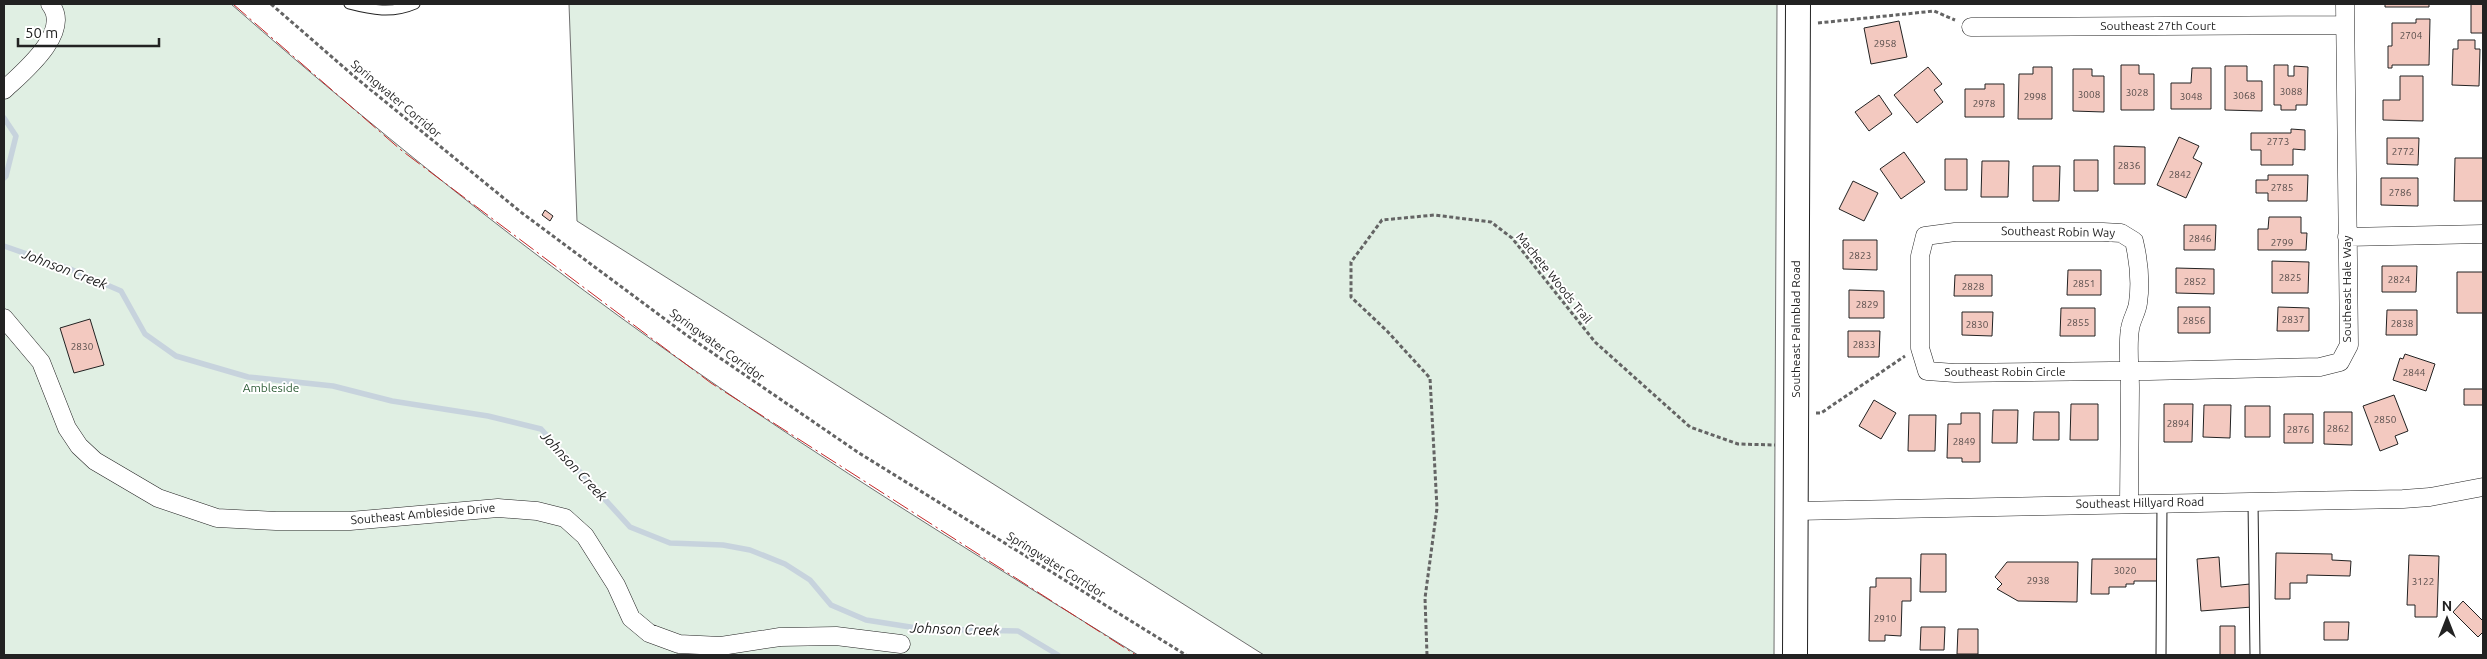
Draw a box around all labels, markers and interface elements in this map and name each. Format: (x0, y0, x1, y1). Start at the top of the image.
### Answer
scale bar (18, 15, 159, 47)
street label: Southeast 27th Court (2100, 19, 2216, 32)
text: 50 m (25, 24, 58, 41)
house number: 2704 (2400, 30, 2423, 41)
house number: 2958 (1874, 38, 1897, 49)
street label: Springwater Corridor (349, 57, 444, 140)
house number: 3088 (2280, 86, 2303, 97)
house number: 3028 (2126, 87, 2149, 98)
house number: 3008 (2078, 89, 2101, 100)
house number: 3068 (2233, 90, 2256, 101)
house number: 2998 (2024, 91, 2047, 102)
house number: 3048 (2180, 91, 2203, 102)
house number: 2978 (1973, 98, 1996, 109)
house number: 2773 (2267, 136, 2289, 147)
house number: 2772 (2392, 146, 2414, 157)
house number: 2836 (2118, 160, 2141, 171)
house number: 2842 (2169, 169, 2191, 180)
house number: 2785 (2271, 182, 2293, 193)
house number: 2786 (2389, 187, 2412, 198)
street label: Southeast Robin Way (2001, 224, 2115, 239)
street label: Machete Woods Trail (1514, 230, 1595, 326)
house number: 2846 (2189, 233, 2212, 244)
street label: Southeast Hale Way (2340, 235, 2353, 343)
house number: 2799 (2271, 237, 2293, 248)
water label: Johnson Creek (19, 245, 110, 293)
house number: 2823 (1849, 250, 1871, 261)
street label: Southeast Palmblad Road (1789, 260, 1802, 398)
house number: 2825 (2279, 272, 2301, 283)
house number: 2824 (2388, 274, 2411, 285)
house number: 2852 (2184, 276, 2206, 287)
house number: 2851 (2073, 278, 2095, 289)
house number: 2828 (1962, 281, 1985, 292)
house number: 2829 (1856, 299, 1878, 310)
street label: Springwater Corridor (668, 306, 767, 383)
house number: 2837 (2282, 314, 2304, 325)
house number: 2856 (2183, 315, 2206, 326)
house number: 2855 (2067, 317, 2089, 328)
house number: 2838 (2391, 318, 2414, 329)
house number: 2830 (1966, 319, 1989, 330)
house number: 2833 (1853, 339, 1875, 350)
house number: 2830 (71, 341, 94, 352)
street label: Southeast Robin Circle (1944, 365, 2066, 378)
house number: 2844 (2403, 367, 2426, 378)
park label: Ambleside (243, 381, 299, 394)
house number: 2850 (2374, 414, 2397, 425)
house number: 2894 (2167, 418, 2190, 429)
house number: 2862 (2327, 423, 2349, 434)
house number: 2876 (2287, 424, 2310, 435)
water label: Johnson Creek (537, 427, 611, 505)
house number: 2849 (1953, 436, 1975, 447)
street label: Southeast Hillyard Road (2076, 495, 2204, 510)
street label: Southeast Ambleside Drive (350, 501, 496, 526)
street label: Springwater Corridor (1005, 529, 1108, 600)
house number: 3020 (2114, 565, 2137, 576)
house number: 2938 (2027, 575, 2050, 586)
house number: 3122 (2412, 576, 2434, 587)
north arrow (2422, 594, 2472, 644)
text: N (2442, 598, 2452, 614)
house number: 2910 (1874, 613, 1897, 624)
water label: Johnson Creek (909, 619, 1001, 639)

